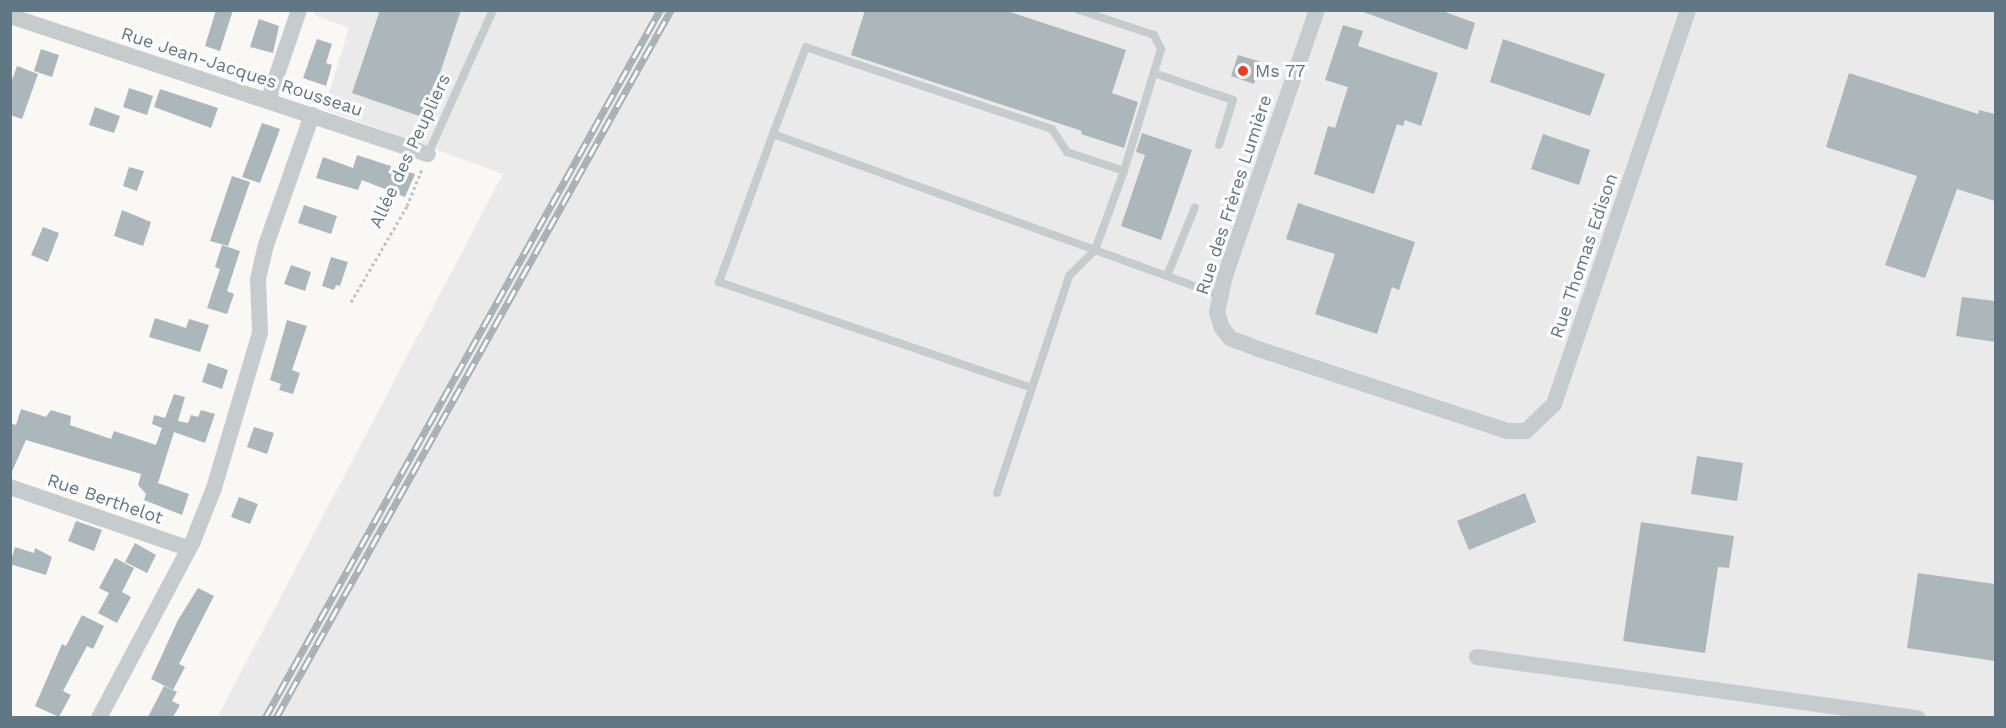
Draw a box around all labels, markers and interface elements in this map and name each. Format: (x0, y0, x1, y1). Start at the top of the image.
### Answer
street label: Rue Jean-Jacques Rousseau (118, 23, 366, 121)
place label: Ms 77 (1255, 60, 1306, 82)
marker: Ms 77 (1236, 64, 1250, 78)
street label: Allée des Peupliers (365, 70, 455, 232)
street label: Rue des Frères Lumière (1191, 92, 1277, 298)
street label: Rue Thomas Edison (1546, 170, 1622, 342)
street label: Rue Berthelot (44, 469, 166, 529)

